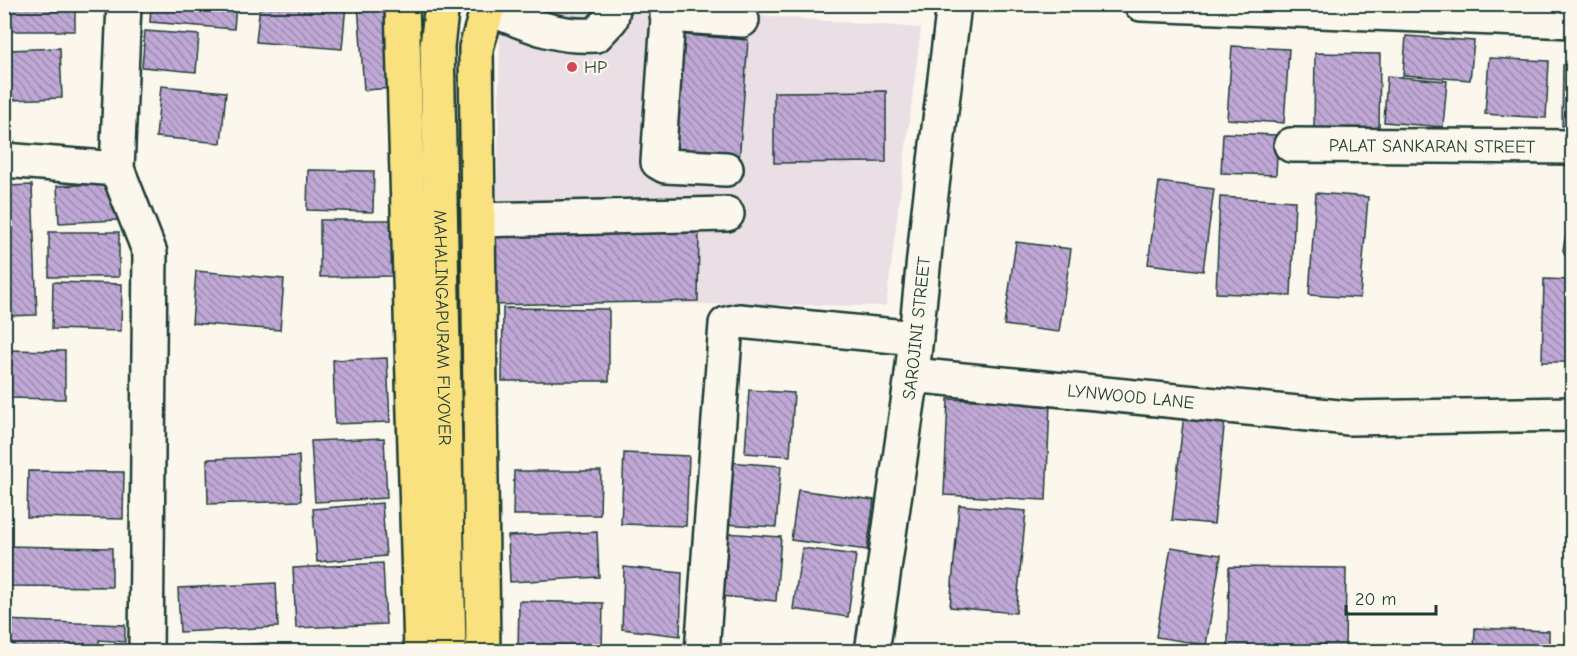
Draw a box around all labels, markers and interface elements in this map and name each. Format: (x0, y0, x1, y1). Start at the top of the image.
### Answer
place label: HP (584, 57, 607, 78)
marker: HP (565, 60, 579, 74)
street label: PALAT SANKARAN STREET (1329, 135, 1536, 158)
street label: MAHALINGAPURAM FLYOVER (429, 210, 455, 446)
street label: SAROJINI STREET (899, 255, 935, 401)
street label: LYNWOOD LANE (1066, 380, 1196, 414)
scale bar (1346, 578, 1436, 616)
text: 20 m (1355, 589, 1396, 610)

